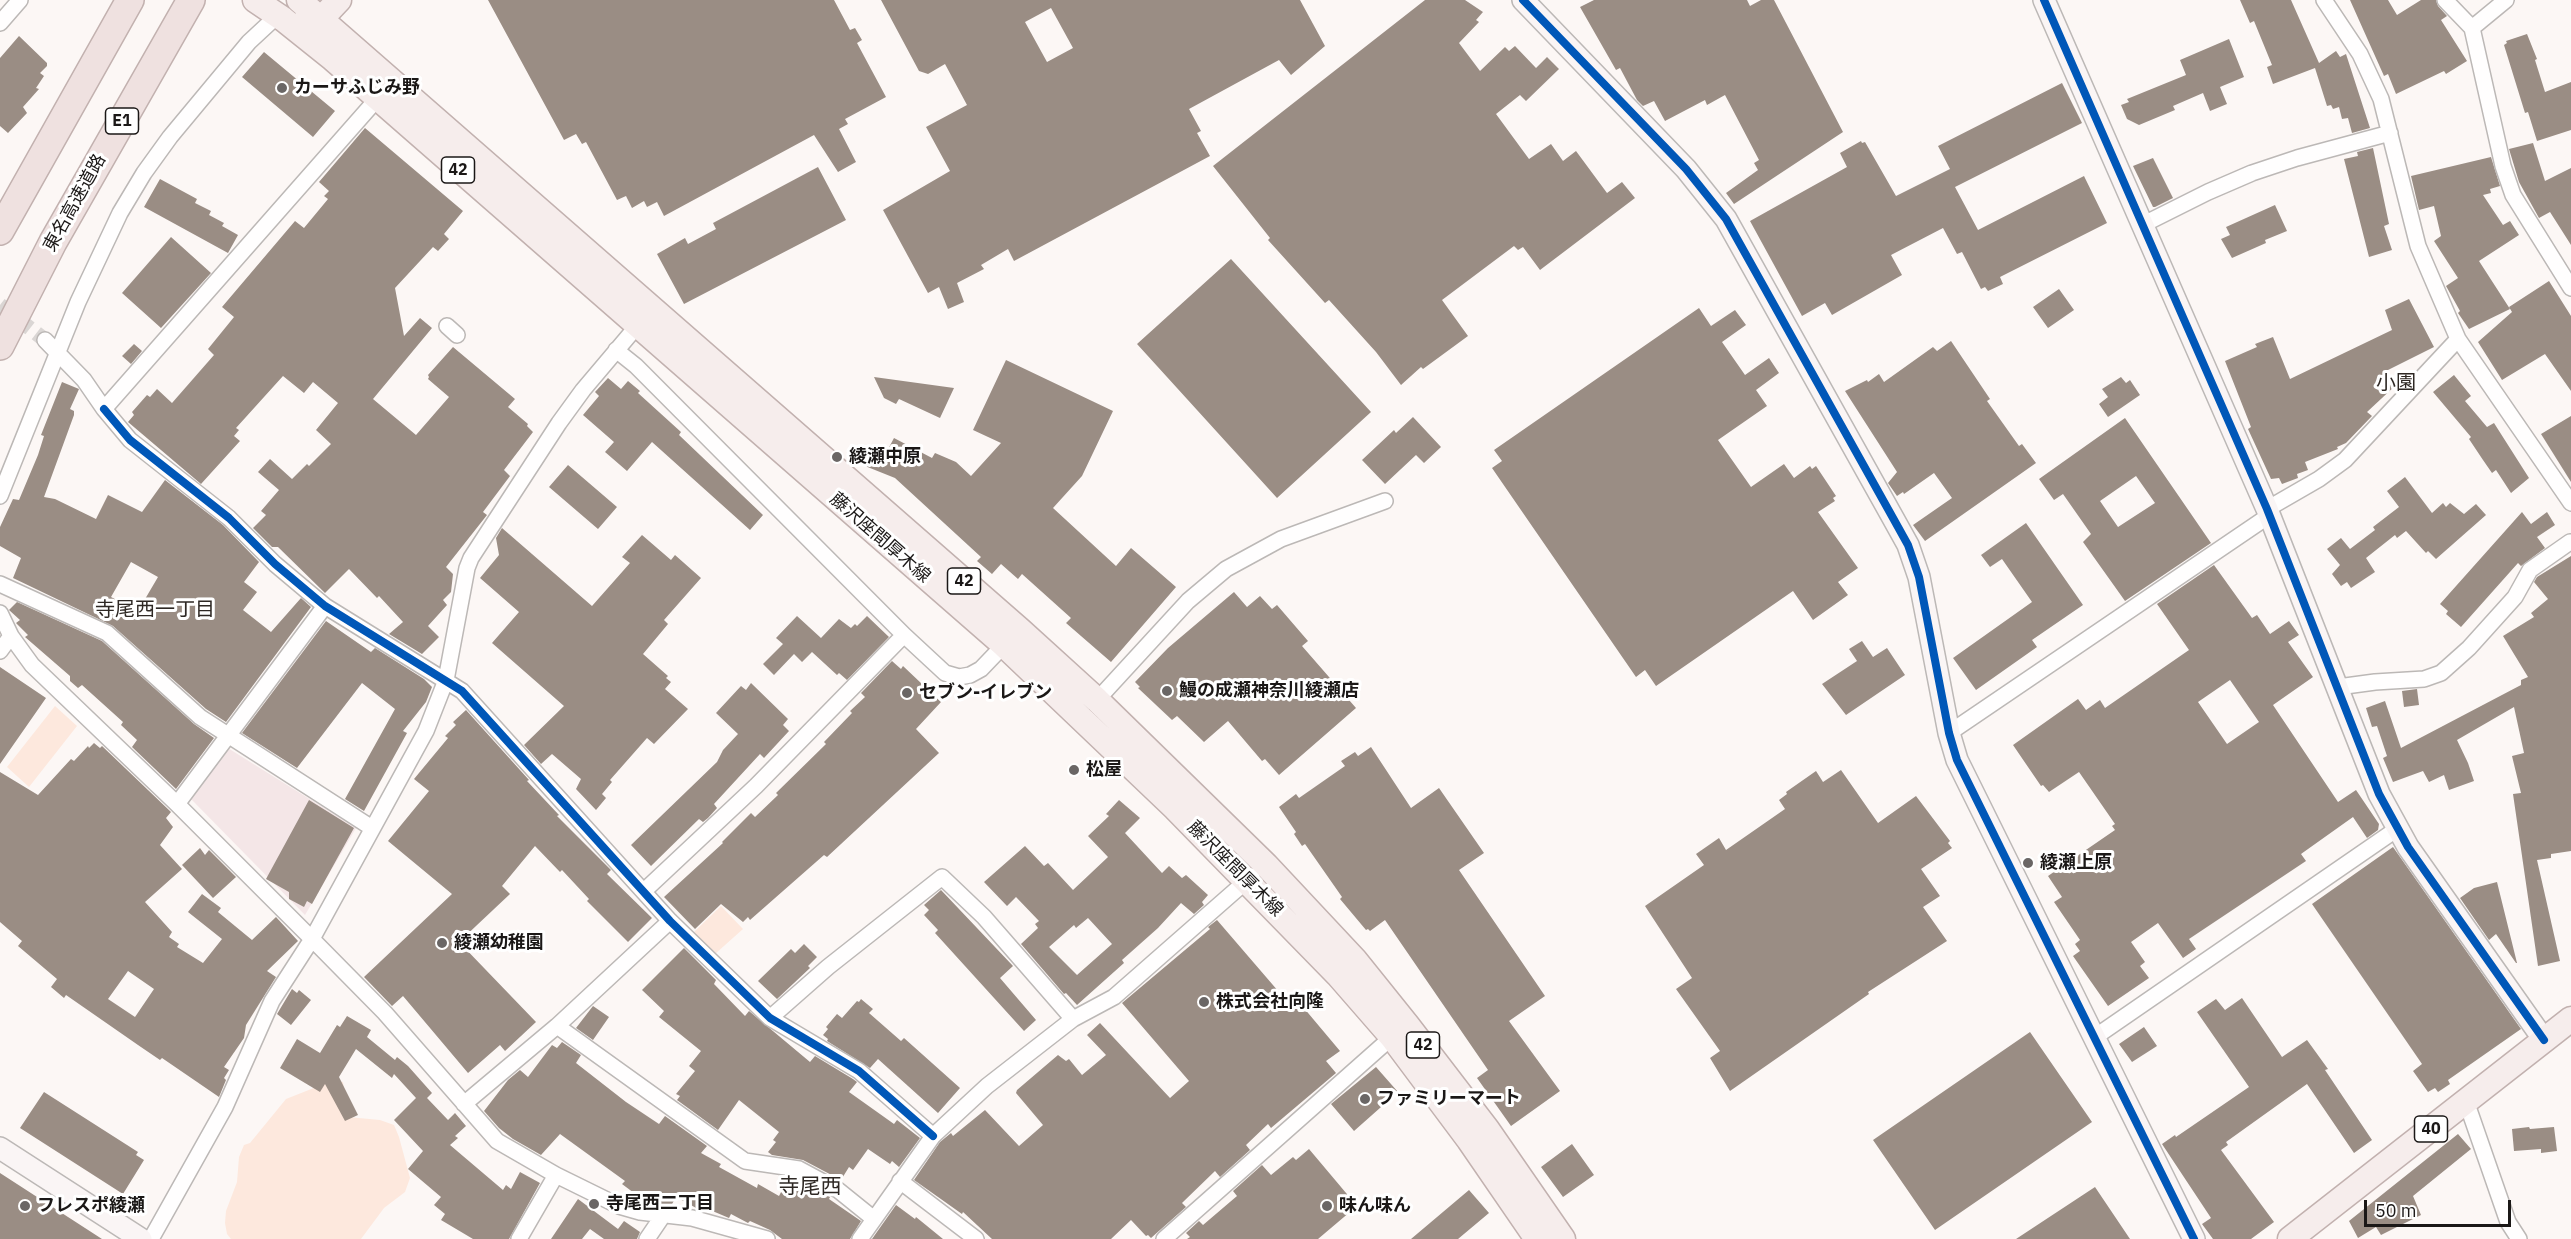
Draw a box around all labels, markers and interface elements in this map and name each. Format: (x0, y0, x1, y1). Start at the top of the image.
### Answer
place label: カーサふじみ野 (294, 77, 420, 99)
marker: カーサふじみ野 (275, 81, 289, 95)
road number: E1 (106, 108, 138, 134)
street label: 東名高速道路 (39, 151, 111, 255)
road number: 42 (442, 157, 474, 183)
district label: 小園 (2376, 371, 2416, 395)
place label: 綾瀬中原 (849, 446, 921, 468)
marker: 綾瀬中原 (830, 450, 844, 464)
street label: 藤沢座間厚木線 (825, 489, 935, 587)
road number: 42 (948, 568, 980, 594)
district label: 寺尾西一丁目 (95, 598, 215, 622)
place label: 鰻の成瀬神奈川綾瀬店 (1179, 680, 1359, 702)
place label: セブン-イレブン (919, 682, 1052, 704)
marker: 鰻の成瀬神奈川綾瀬店 (1160, 684, 1174, 698)
marker: セブン-イレブン (900, 686, 914, 700)
place label: 松屋 (1086, 759, 1122, 781)
marker: 松屋 (1067, 763, 1081, 777)
street label: 藤沢座間厚木線 (1183, 817, 1287, 921)
place label: 綾瀬上原 (2040, 852, 2112, 874)
marker: 綾瀬上原 (2021, 856, 2035, 870)
place label: 綾瀬幼稚園 (454, 932, 544, 954)
marker: 綾瀬幼稚園 (435, 936, 449, 950)
place label: 株式会社向隆 (1216, 991, 1324, 1013)
marker: 株式会社向隆 (1197, 995, 1211, 1009)
road number: 42 (1406, 1032, 1440, 1058)
place label: ファミリーマート (1377, 1088, 1521, 1110)
marker: ファミリーマート (1358, 1092, 1372, 1106)
road number: 40 (2414, 1116, 2448, 1142)
district label: 寺尾西 (779, 1174, 841, 1200)
scale bar (2367, 1188, 2514, 1226)
place label: 寺尾西二丁目 (606, 1193, 714, 1215)
place label: フレスポ綾瀬 (37, 1195, 145, 1217)
place label: 味ん味ん (1339, 1195, 1411, 1217)
marker: 寺尾西二丁目 (587, 1197, 601, 1211)
marker: フレスポ綾瀬 (18, 1199, 32, 1213)
marker: 味ん味ん (1320, 1199, 1334, 1213)
text: 50 m (2375, 1199, 2417, 1222)

